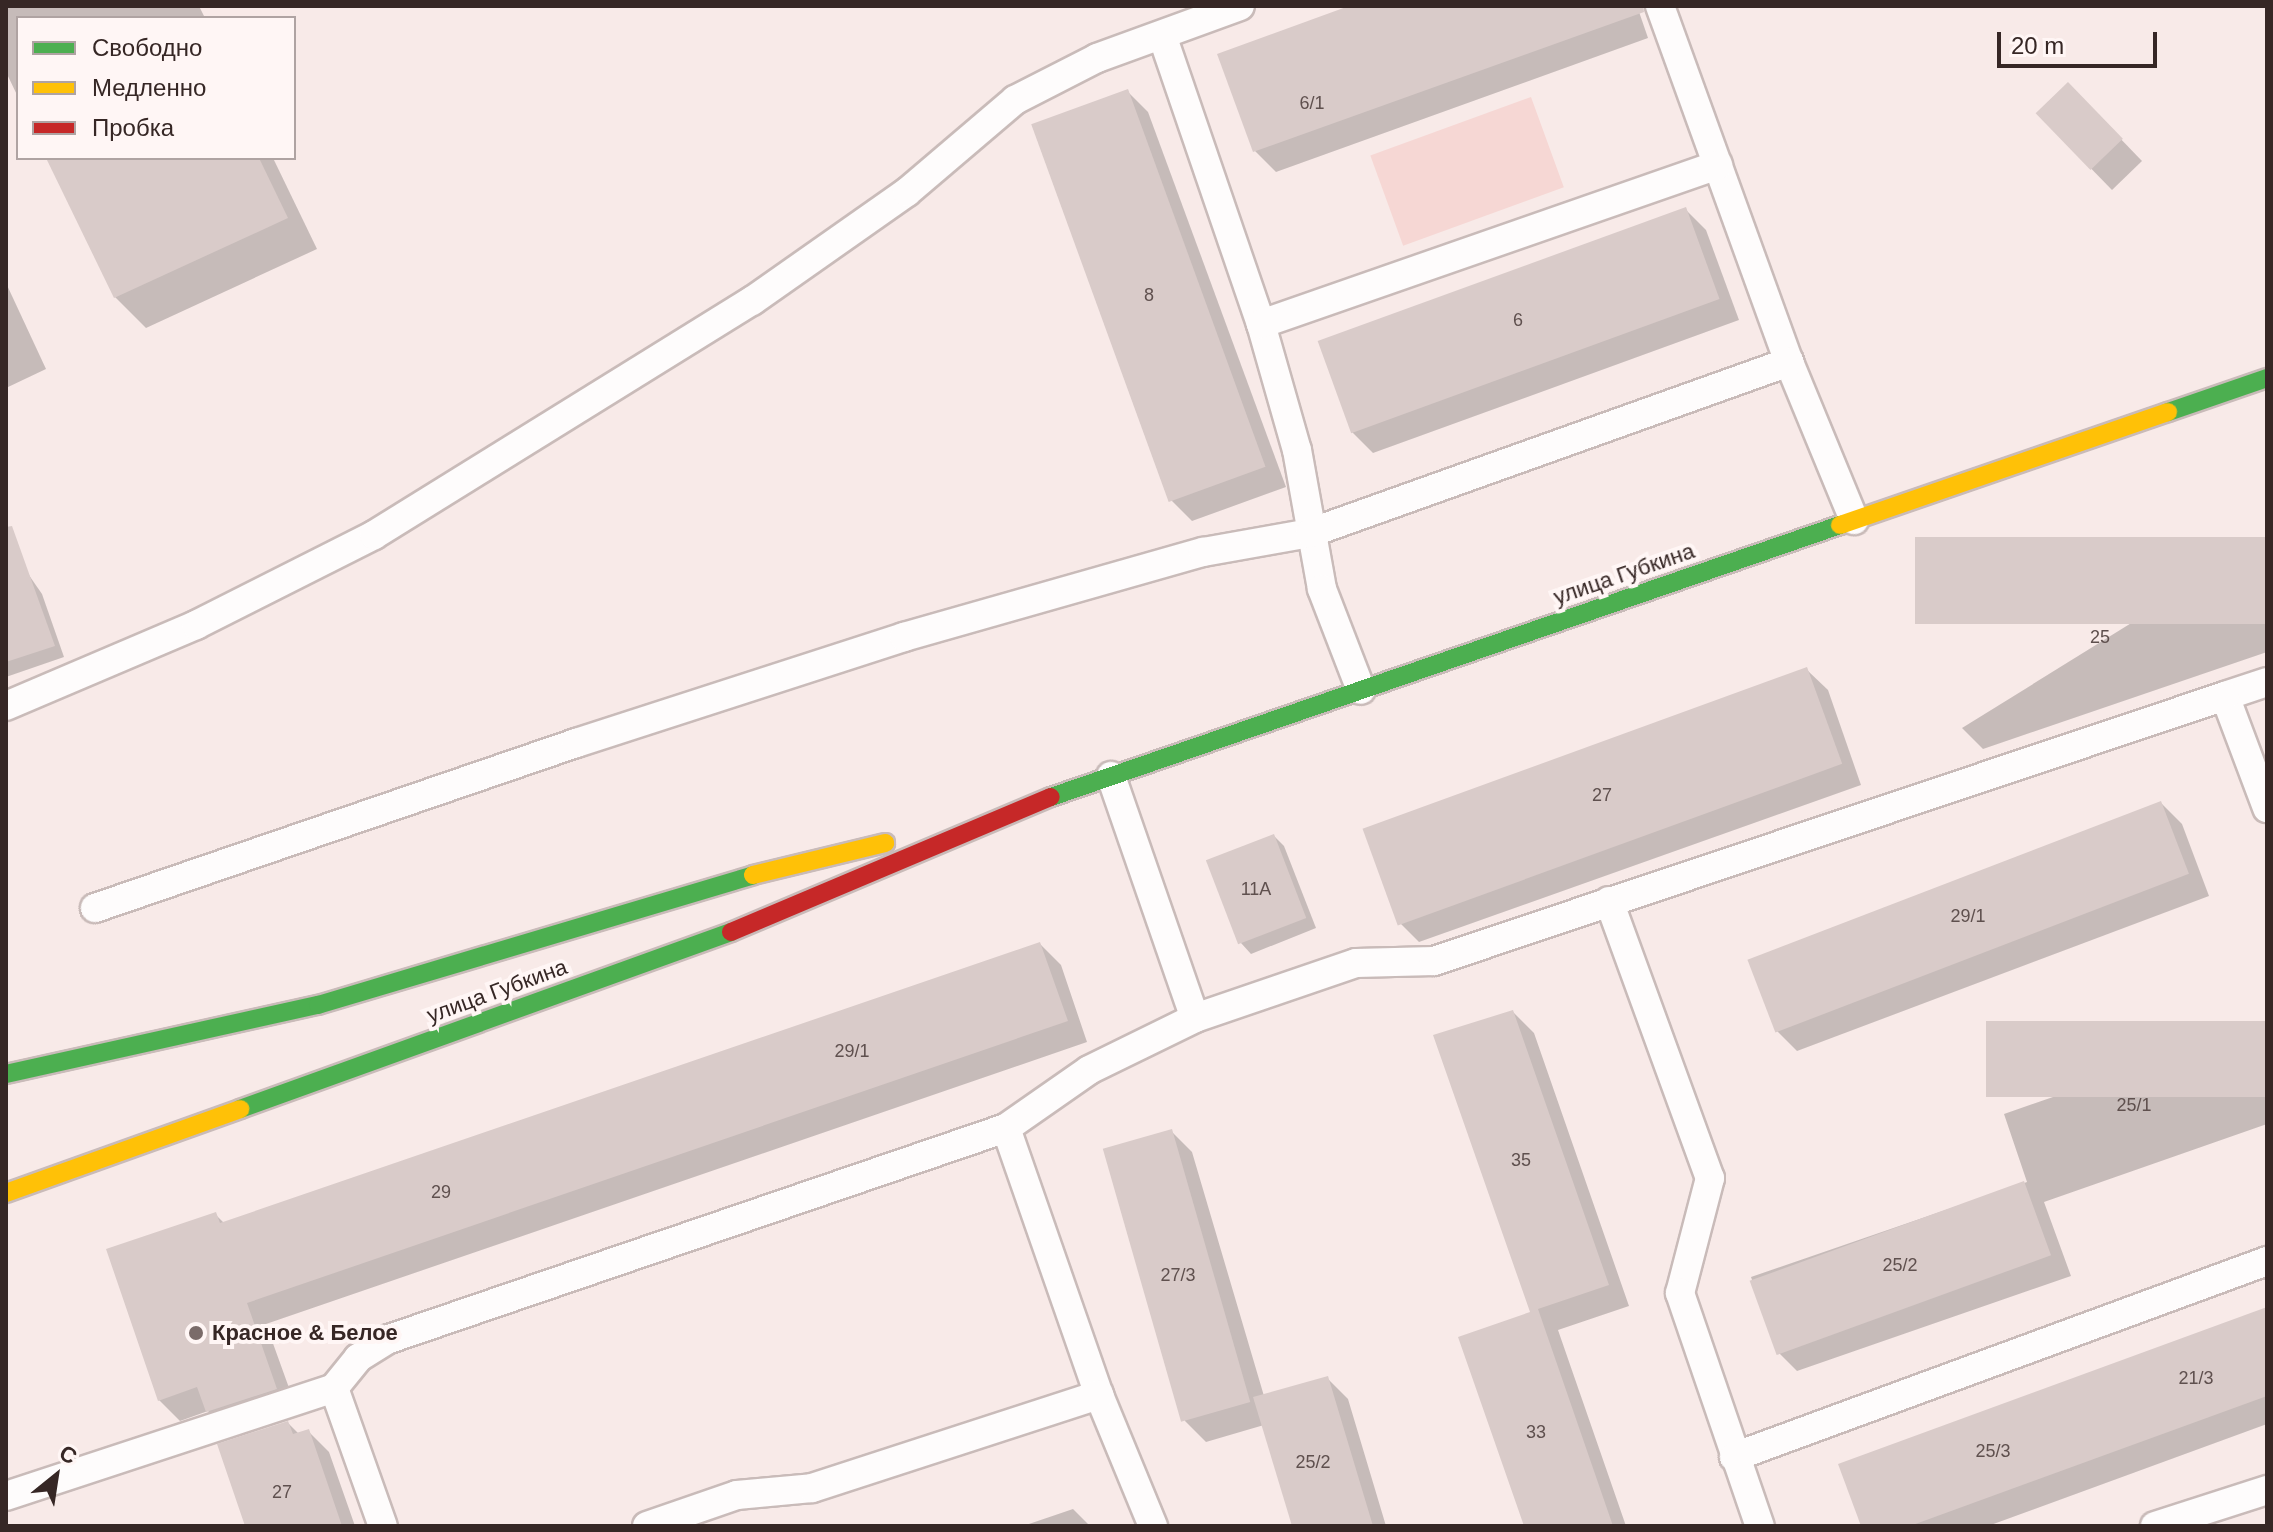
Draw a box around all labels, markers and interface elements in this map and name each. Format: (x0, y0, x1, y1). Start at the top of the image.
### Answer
legend (16, 16, 296, 160)
scale bar (2001, 16, 2161, 66)
text: 20 m (2011, 32, 2064, 59)
text: Свободно (92, 34, 202, 61)
text: Медленно (92, 74, 206, 101)
house number: 6/1 (1299, 92, 1325, 114)
text: Пробка (92, 114, 174, 141)
house number: 8 (1144, 284, 1154, 306)
house number: 6 (1513, 309, 1523, 331)
street label: улица Губкина (1550, 538, 1698, 610)
house number: 25 (2090, 626, 2110, 648)
house number: 27 (1592, 784, 1612, 806)
house number: 11А (1241, 878, 1271, 900)
house number: 29/1 (1950, 905, 1986, 927)
street label: улица Губкина (423, 953, 571, 1029)
house number: 29/1 (834, 1040, 870, 1062)
house number: 25/1 (2116, 1094, 2152, 1116)
house number: 35 (1511, 1149, 1531, 1171)
house number: 29 (431, 1181, 451, 1203)
house number: 25/2 (1882, 1254, 1918, 1276)
house number: 27/3 (1160, 1264, 1196, 1286)
place label: Красное & Белое (212, 1320, 398, 1346)
marker: Красное & Белое (187, 1324, 205, 1342)
house number: 21/3 (2178, 1367, 2214, 1389)
house number: 33 (1526, 1421, 1546, 1443)
north arrow (16, 1436, 96, 1516)
text: С (55, 1440, 81, 1470)
house number: 25/3 (1975, 1440, 2011, 1462)
house number: 25/2 (1295, 1451, 1331, 1473)
house number: 27 (272, 1481, 292, 1503)

